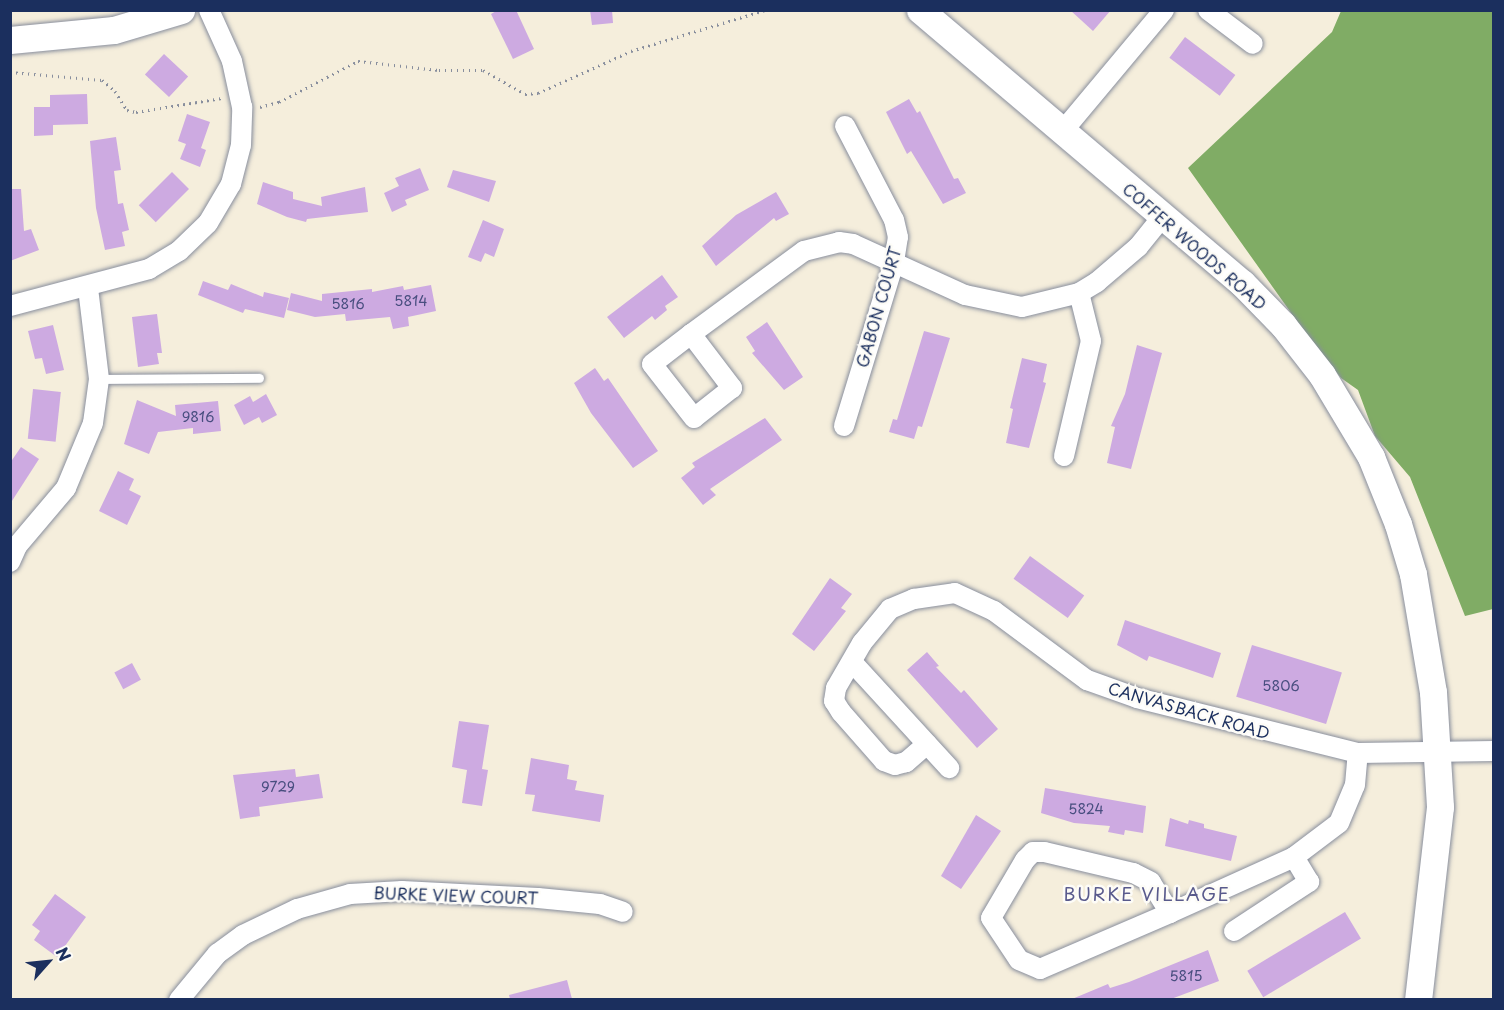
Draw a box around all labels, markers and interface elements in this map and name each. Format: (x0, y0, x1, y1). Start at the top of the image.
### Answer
street label: COFFER WOODS ROAD (1118, 177, 1272, 315)
street label: GABON COURT (852, 244, 904, 370)
house number: 5814 (394, 293, 428, 309)
house number: 5816 (331, 296, 365, 312)
house number: 9816 (182, 409, 214, 425)
street label: CANVASBACK ROAD (1105, 677, 1273, 743)
house number: 5806 (1262, 678, 1300, 694)
house number: 9729 (261, 779, 295, 795)
house number: 5824 (1068, 801, 1104, 817)
street label: BURKE VIEW COURT (372, 882, 540, 908)
district label: BURKE VILLAGE (1064, 883, 1230, 905)
north arrow (18, 932, 78, 992)
text: N (50, 943, 78, 965)
house number: 5815 (1170, 968, 1202, 984)

